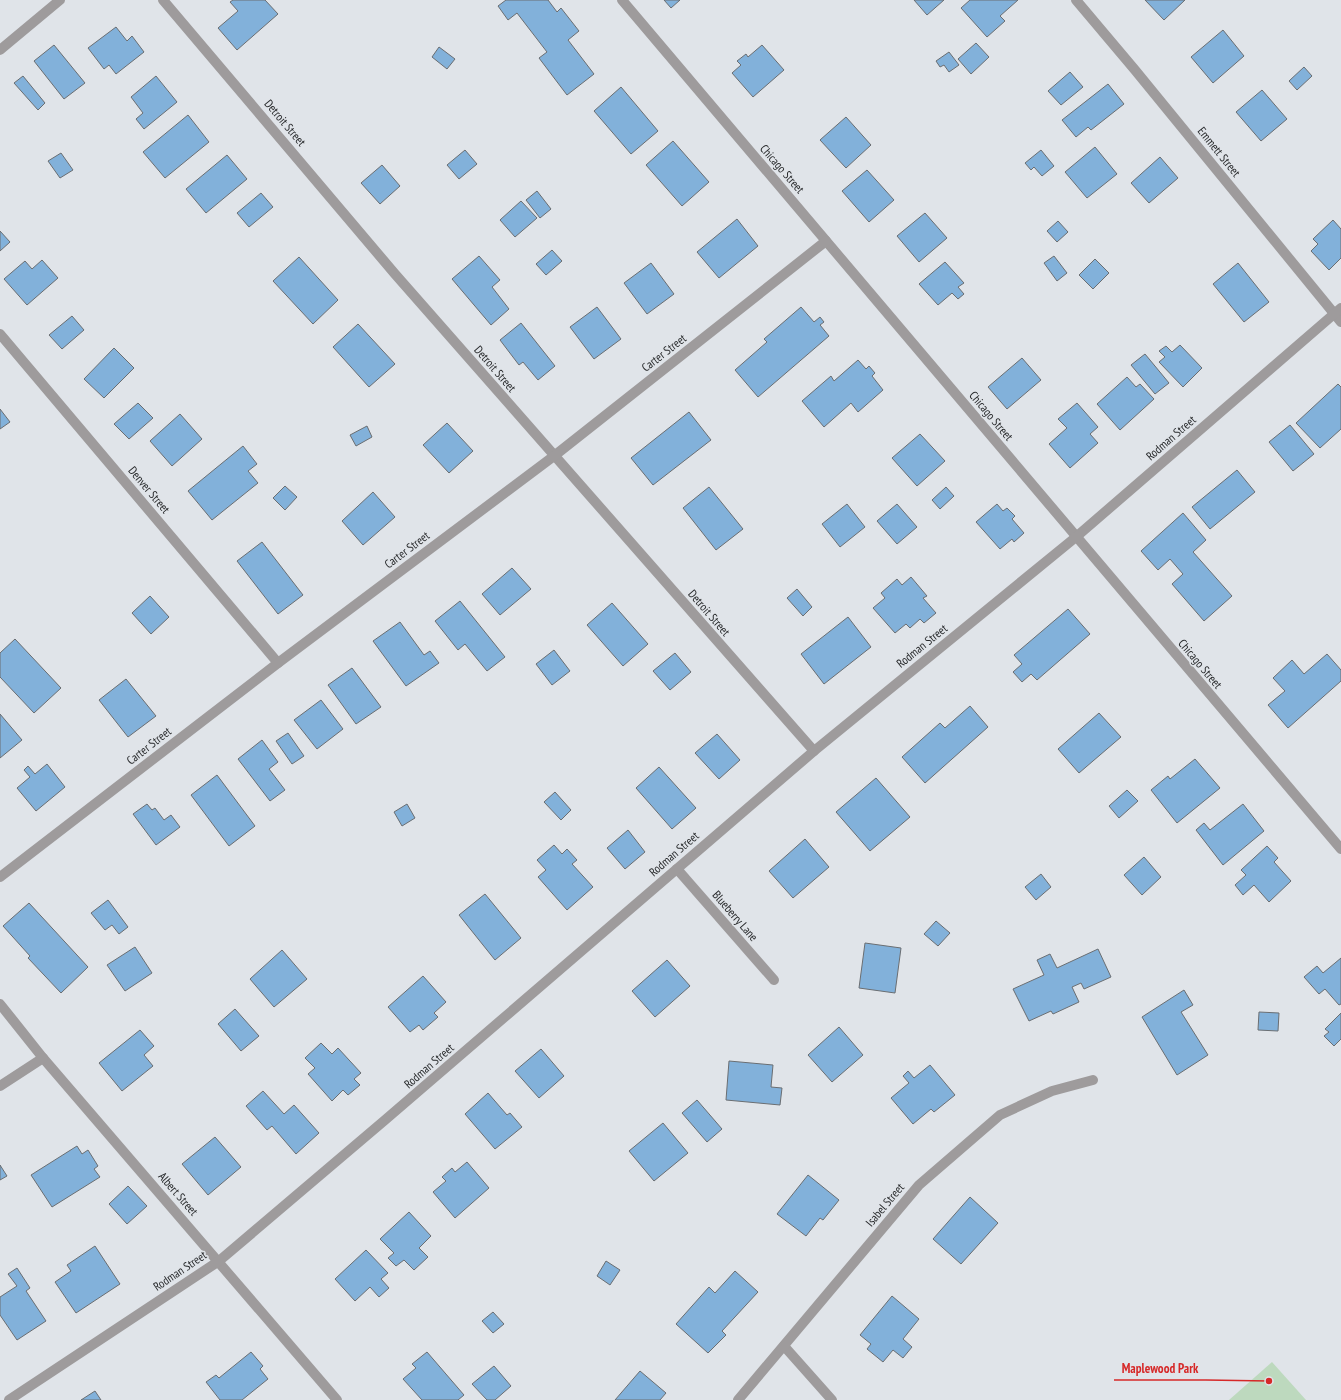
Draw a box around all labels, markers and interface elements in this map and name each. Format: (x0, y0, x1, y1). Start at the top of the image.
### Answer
street label: Detroit Street (262, 96, 310, 150)
street label: Emmett Street (1195, 124, 1244, 180)
street label: Chicago Street (757, 141, 808, 197)
street label: Carter Street (638, 330, 690, 375)
street label: Detroit Street (471, 342, 520, 395)
street label: Chicago Street (966, 388, 1017, 444)
street label: Rodman Street (1143, 412, 1199, 463)
street label: Denver Street (125, 463, 174, 517)
street label: Carter Street (381, 527, 433, 571)
street label: Detroit Street (685, 586, 734, 639)
street label: Rodman Street (893, 620, 951, 671)
street label: Chicago Street (1175, 636, 1226, 692)
street label: Carter Street (123, 723, 175, 768)
street label: Rodman Street (646, 828, 702, 879)
street label: Blueberry Lane (709, 887, 761, 944)
street label: Rodman Street (401, 1040, 457, 1091)
street label: Albert Street (155, 1169, 202, 1219)
street label: Isabel Street (862, 1179, 908, 1229)
street label: Rodman Street (150, 1247, 210, 1294)
callout: Maplewood Park (1114, 1355, 1206, 1380)
text: Maplewood Park (1122, 1360, 1199, 1377)

